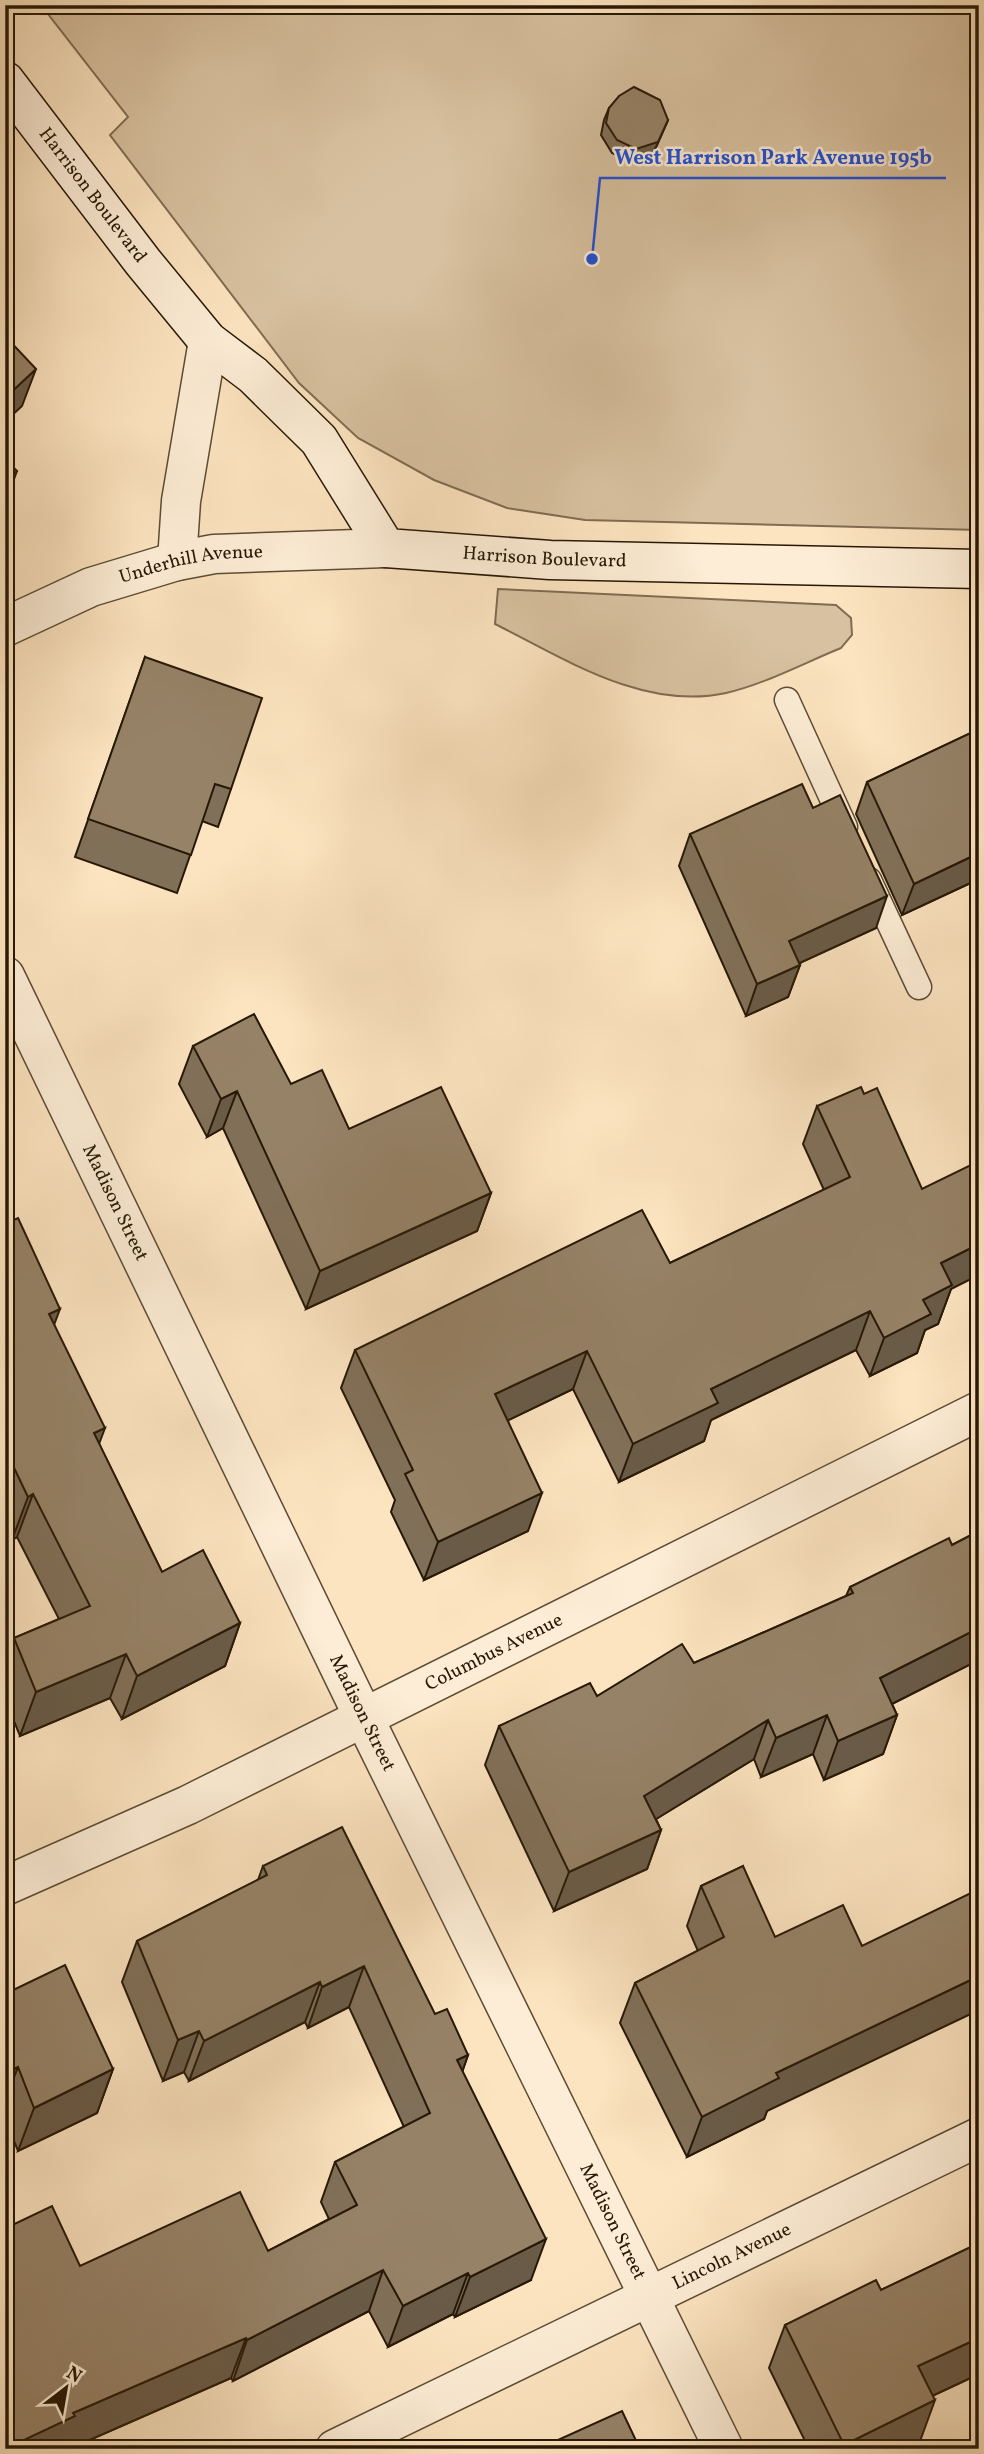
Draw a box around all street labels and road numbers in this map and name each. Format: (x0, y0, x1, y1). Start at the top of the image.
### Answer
street label: Harrison Boulevard (32, 122, 152, 269)
street label: Underhill Avenue (116, 539, 263, 591)
street label: Harrison Boulevard (462, 541, 627, 575)
street label: Madison Street (75, 1140, 154, 1266)
street label: Columbus Avenue (421, 1607, 567, 1698)
street label: Madison Street (322, 1650, 401, 1776)
street label: Madison Street (572, 2159, 652, 2285)
street label: Lincoln Avenue (668, 2217, 796, 2297)

